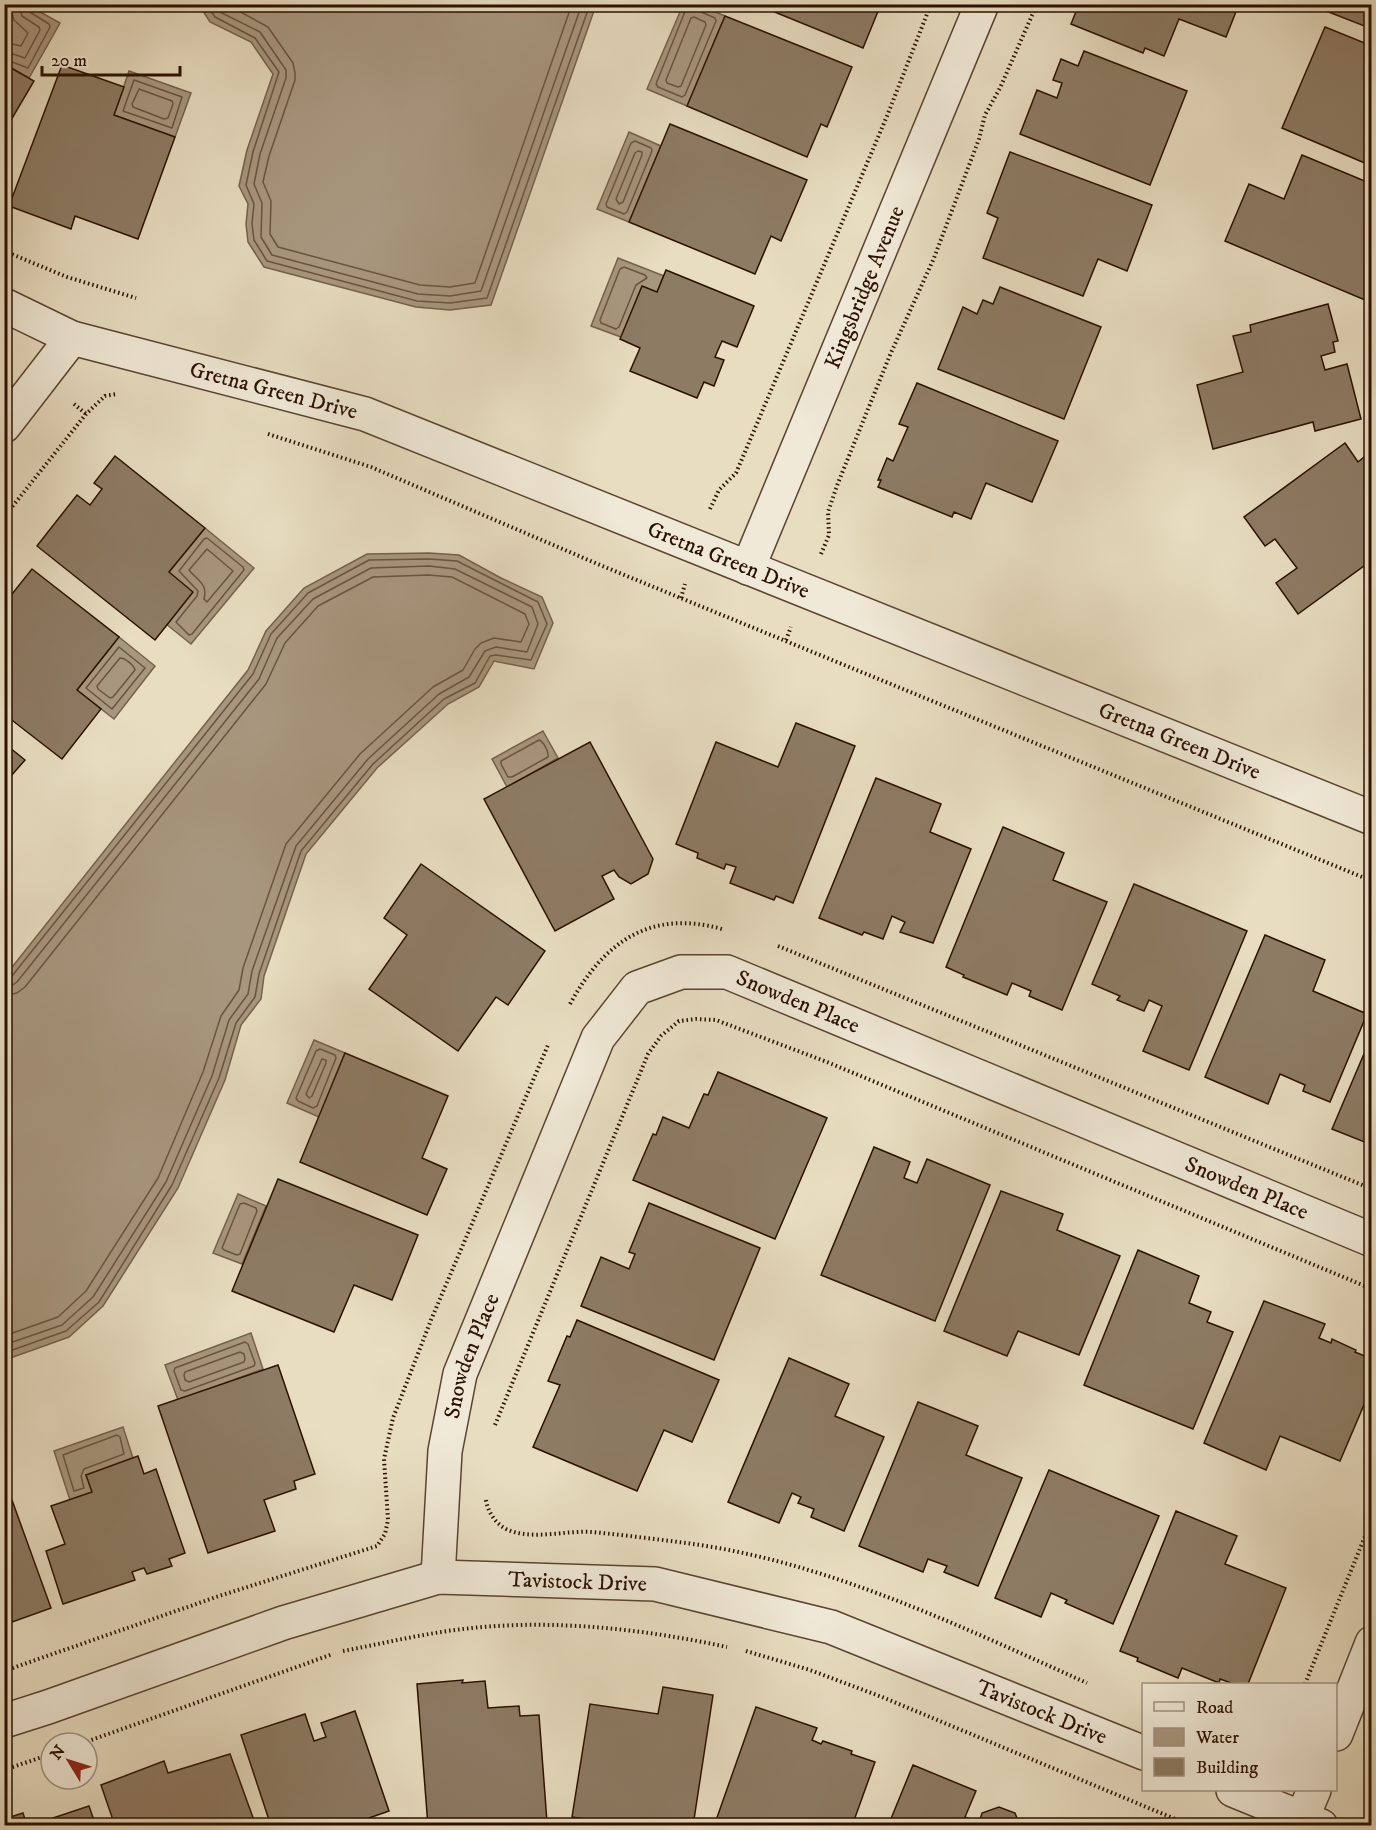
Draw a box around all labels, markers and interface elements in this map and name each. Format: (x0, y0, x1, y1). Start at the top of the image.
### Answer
scale bar (42, 39, 180, 77)
text: 20 m (51, 50, 87, 72)
street label: Kingsbridge Avenue (819, 202, 910, 373)
street label: Gretna Green Drive (187, 356, 361, 425)
street label: Gretna Green Drive (644, 515, 814, 604)
street label: Gretna Green Drive (1095, 696, 1265, 785)
street label: Snowden Place (732, 964, 864, 1039)
street label: Snowden Place (1181, 1150, 1313, 1226)
street label: Snowden Place (438, 1289, 505, 1421)
street label: Tavistock Drive (508, 1566, 647, 1597)
street label: Tavistock Drive (973, 1673, 1111, 1750)
legend (1142, 1683, 1337, 1791)
text: Road (1196, 1697, 1233, 1719)
text: Water (1195, 1727, 1239, 1749)
north arrow (39, 1731, 99, 1791)
text: N (46, 1741, 70, 1764)
text: Building (1196, 1757, 1258, 1779)

